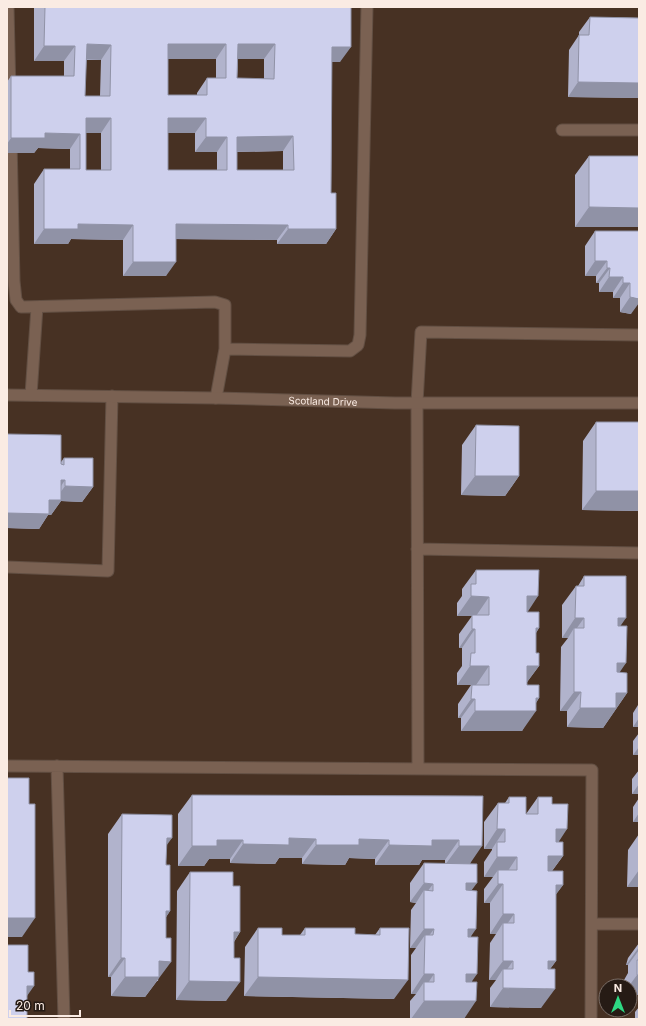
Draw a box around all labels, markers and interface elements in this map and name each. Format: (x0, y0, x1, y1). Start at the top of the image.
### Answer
street label: Scotland Drive (288, 394, 358, 408)
north arrow (598, 978, 638, 1018)
text: N (614, 981, 622, 995)
scale bar (10, 992, 80, 1018)
text: 20 m (16, 998, 45, 1013)

